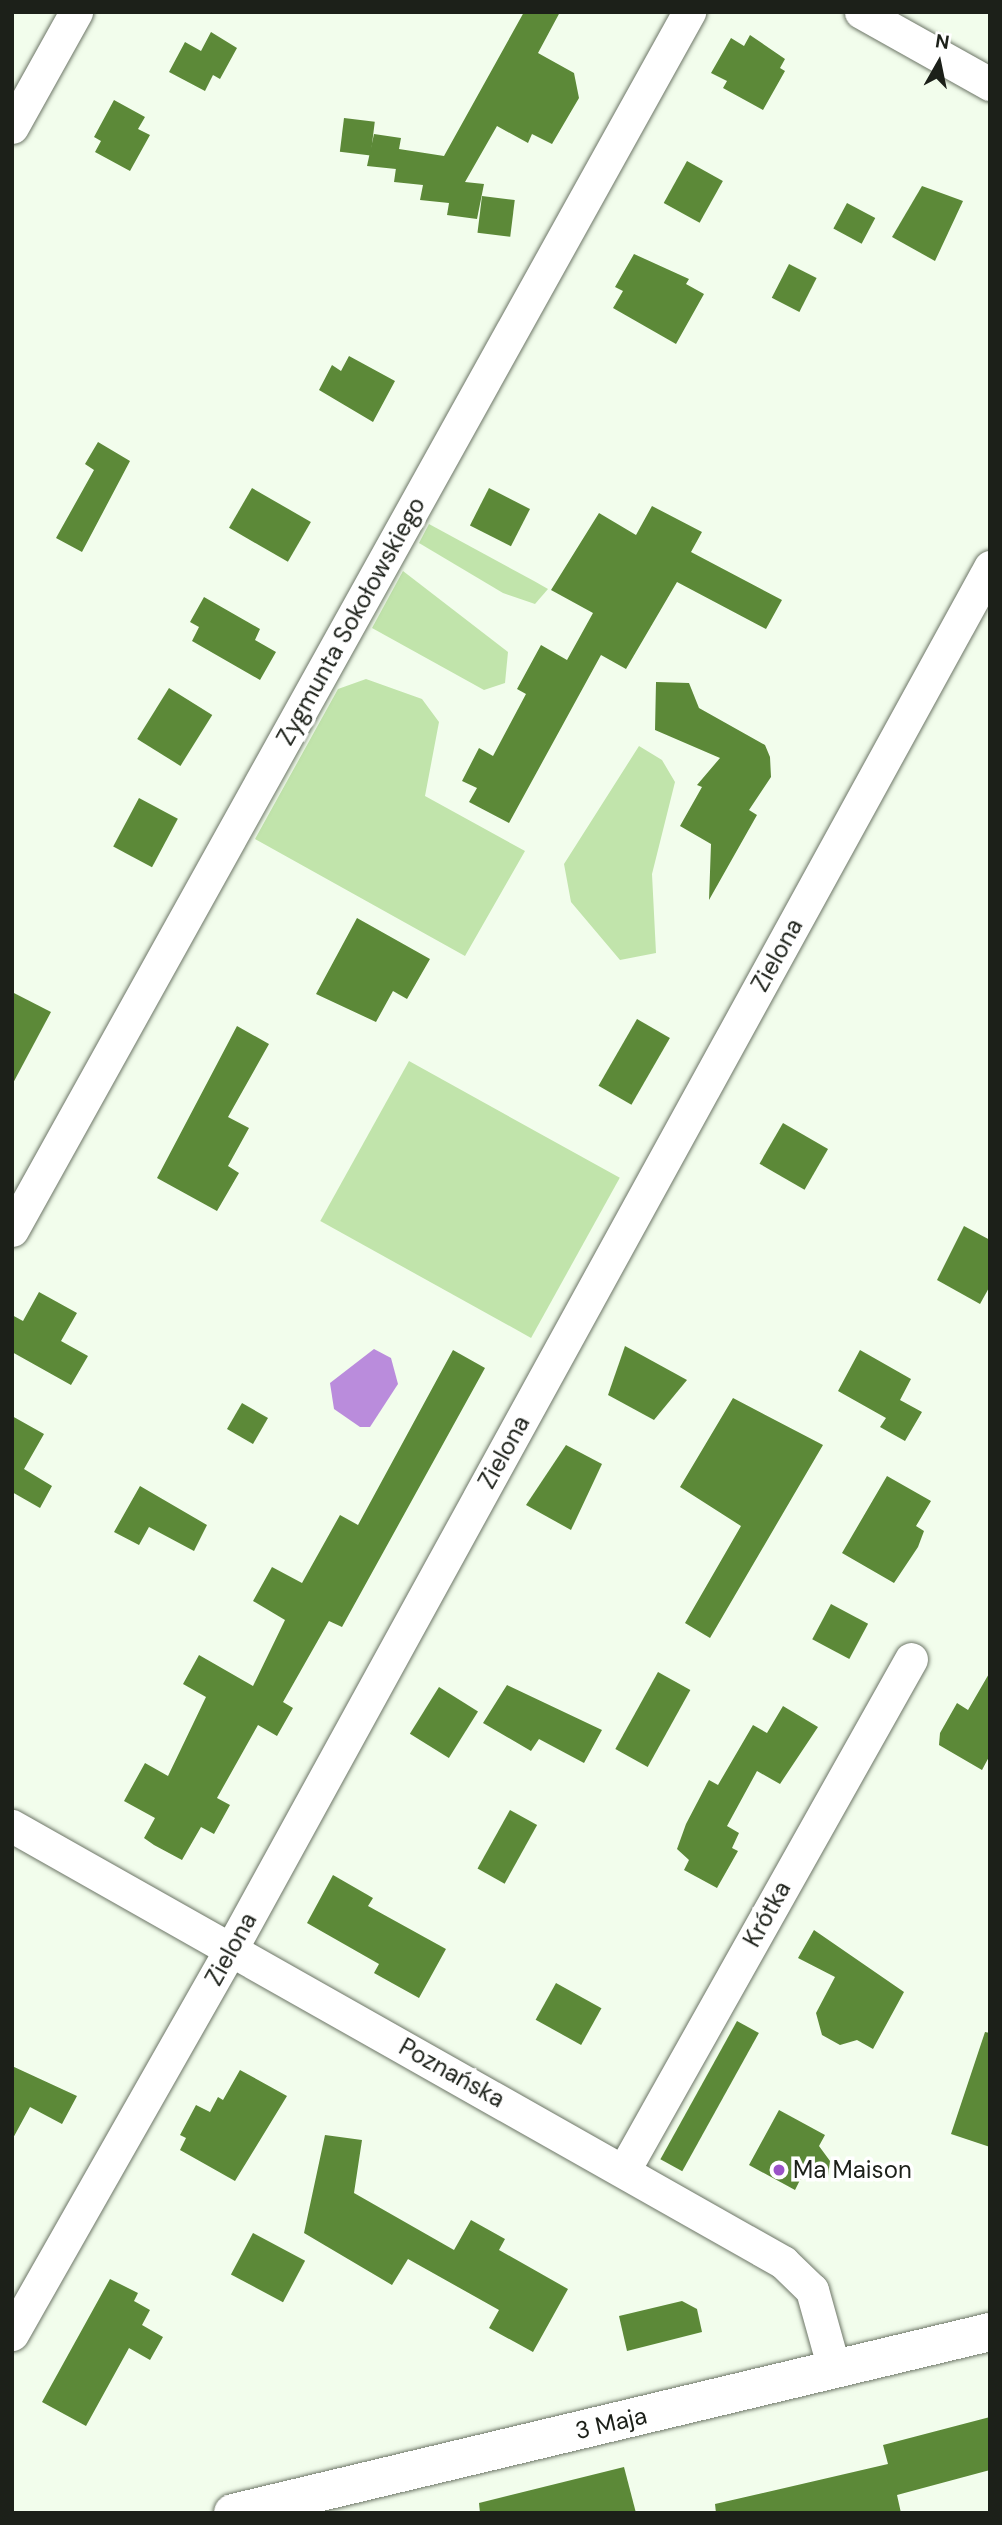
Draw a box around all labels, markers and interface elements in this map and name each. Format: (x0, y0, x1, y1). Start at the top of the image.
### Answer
north arrow (904, 28, 974, 98)
text: N (934, 28, 951, 55)
street label: Zygmunta Sokołowskiego (271, 492, 431, 750)
street label: Zielona (745, 914, 809, 996)
street label: Zielona (472, 1411, 536, 1493)
street label: Krótka (737, 1876, 797, 1952)
street label: Zielona (199, 1908, 263, 1990)
street label: Poznańska (394, 2032, 510, 2114)
place label: Ma Maison (793, 2156, 912, 2184)
marker: Ma Maison (771, 2162, 787, 2178)
street label: 3 Maja (572, 2401, 650, 2445)

